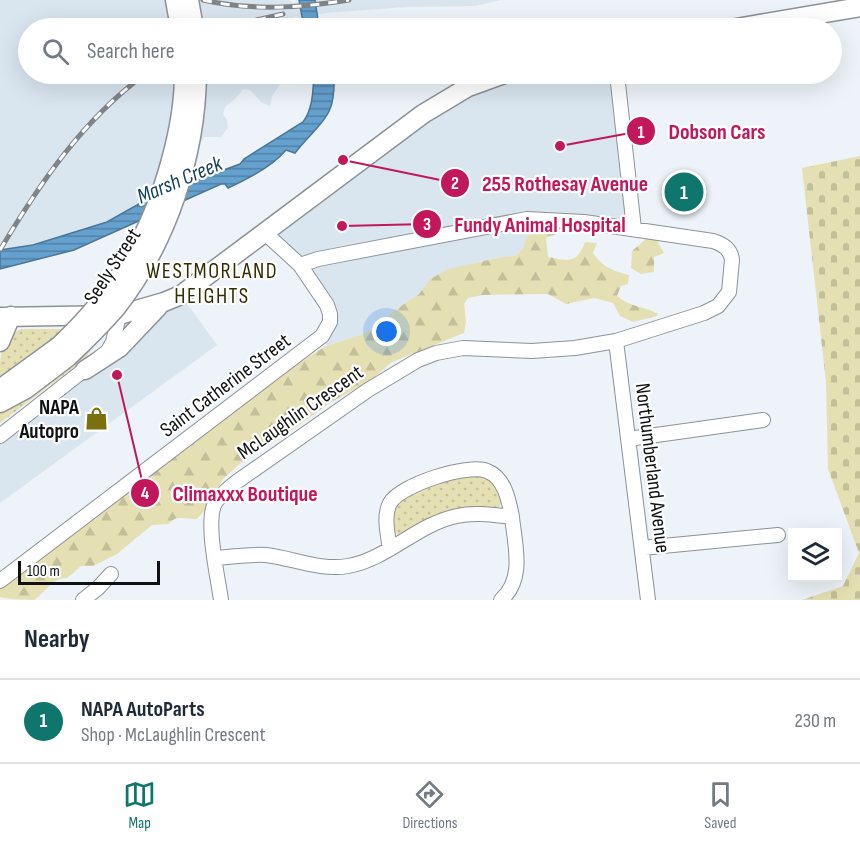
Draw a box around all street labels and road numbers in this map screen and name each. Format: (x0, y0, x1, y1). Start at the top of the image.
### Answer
street label: Seely Street (79, 224, 146, 309)
street label: Saint Catherine Street (155, 328, 295, 443)
street label: McLaughlin Crescent (233, 360, 368, 465)
street label: Northumberland Avenue (630, 382, 675, 554)

